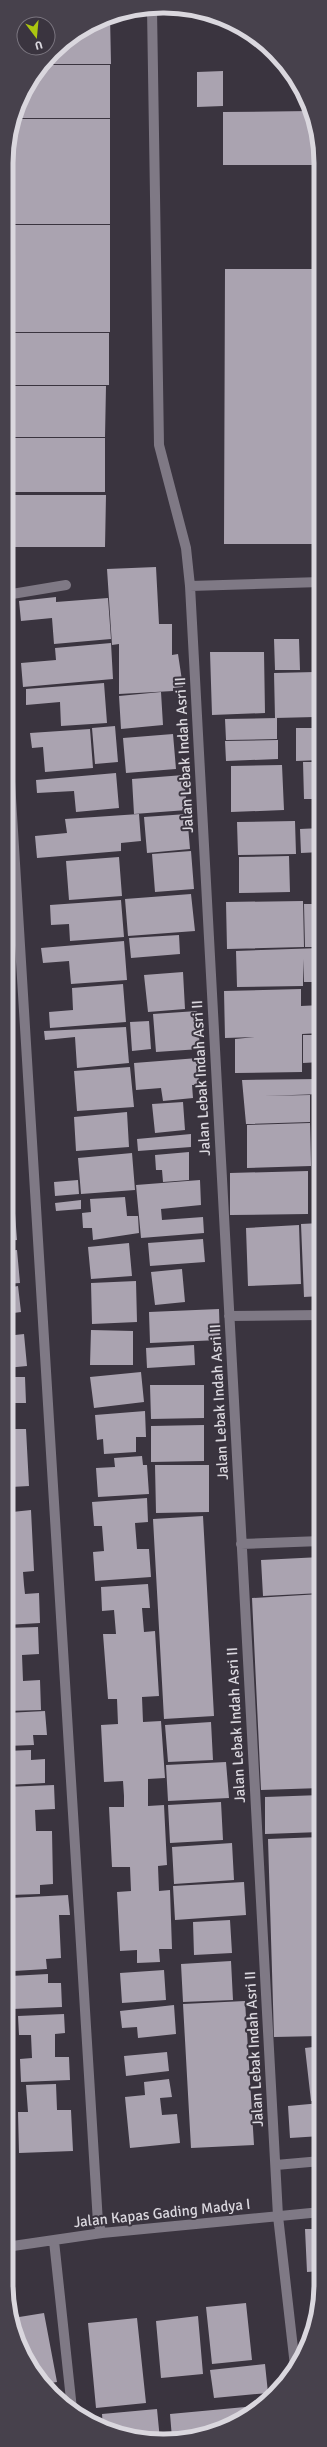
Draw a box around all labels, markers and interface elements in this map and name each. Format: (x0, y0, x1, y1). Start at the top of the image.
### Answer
north arrow (16, 16, 56, 56)
text: U (33, 38, 44, 52)
street label: Jalan Lebak Indah Asri II (171, 677, 197, 833)
street label: Jalan Lebak Indah Asri II (188, 1000, 214, 1156)
street label: Jalan Lebak Indah Asri II (206, 1324, 232, 1480)
street label: Jalan Lebak Indah Asri II (223, 1647, 249, 1803)
street label: Jalan Lebak Indah Asri II (241, 1971, 267, 2127)
street label: Jalan Kapas Gading Madya I (73, 2195, 251, 2231)

